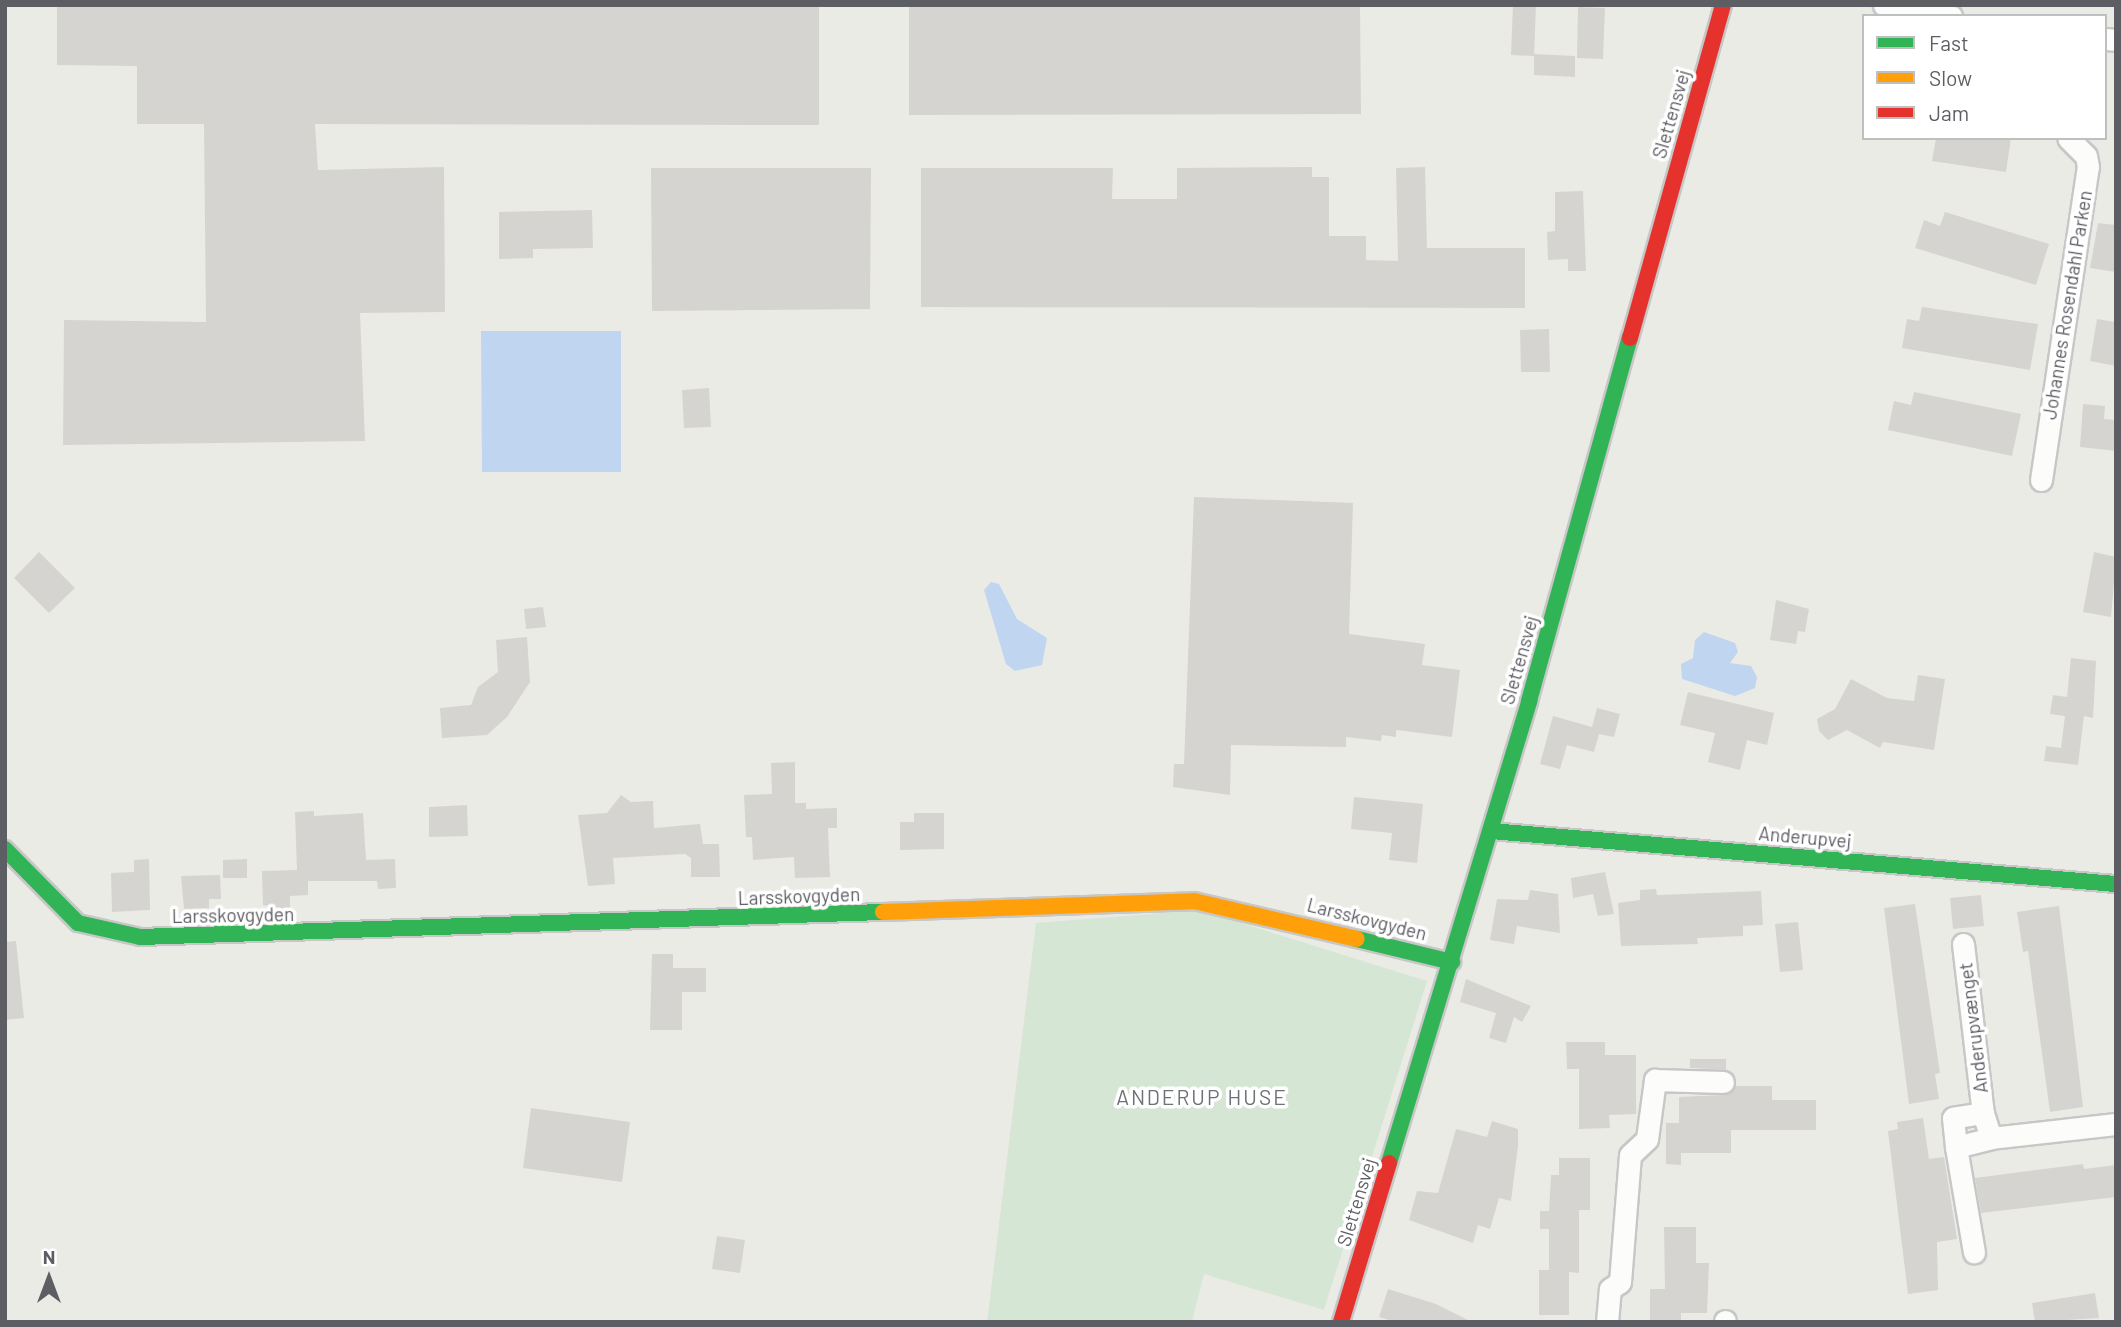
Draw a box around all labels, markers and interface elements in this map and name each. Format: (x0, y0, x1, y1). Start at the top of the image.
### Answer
legend (1862, 14, 2107, 140)
text: Fast (1929, 30, 1969, 55)
text: Slow (1929, 65, 1972, 90)
street label: Slettensvej (1647, 67, 1695, 161)
text: Jam (1929, 100, 1969, 125)
street label: Johannes Rosendahl Parken (2038, 189, 2096, 421)
street label: Slettensvej (1495, 613, 1543, 707)
street label: Anderupvej (1758, 822, 1852, 852)
street label: Larsskovgyden (737, 882, 861, 910)
street label: Larsskovgyden (1305, 893, 1429, 945)
street label: Larsskovgyden (172, 903, 294, 927)
street label: Anderupvænget (1954, 961, 1992, 1095)
district label: ANDERUP HUSE (1118, 1084, 1286, 1110)
street label: Slettensvej (1332, 1155, 1380, 1249)
north arrow (14, 1243, 84, 1313)
text: N (43, 1245, 55, 1268)

